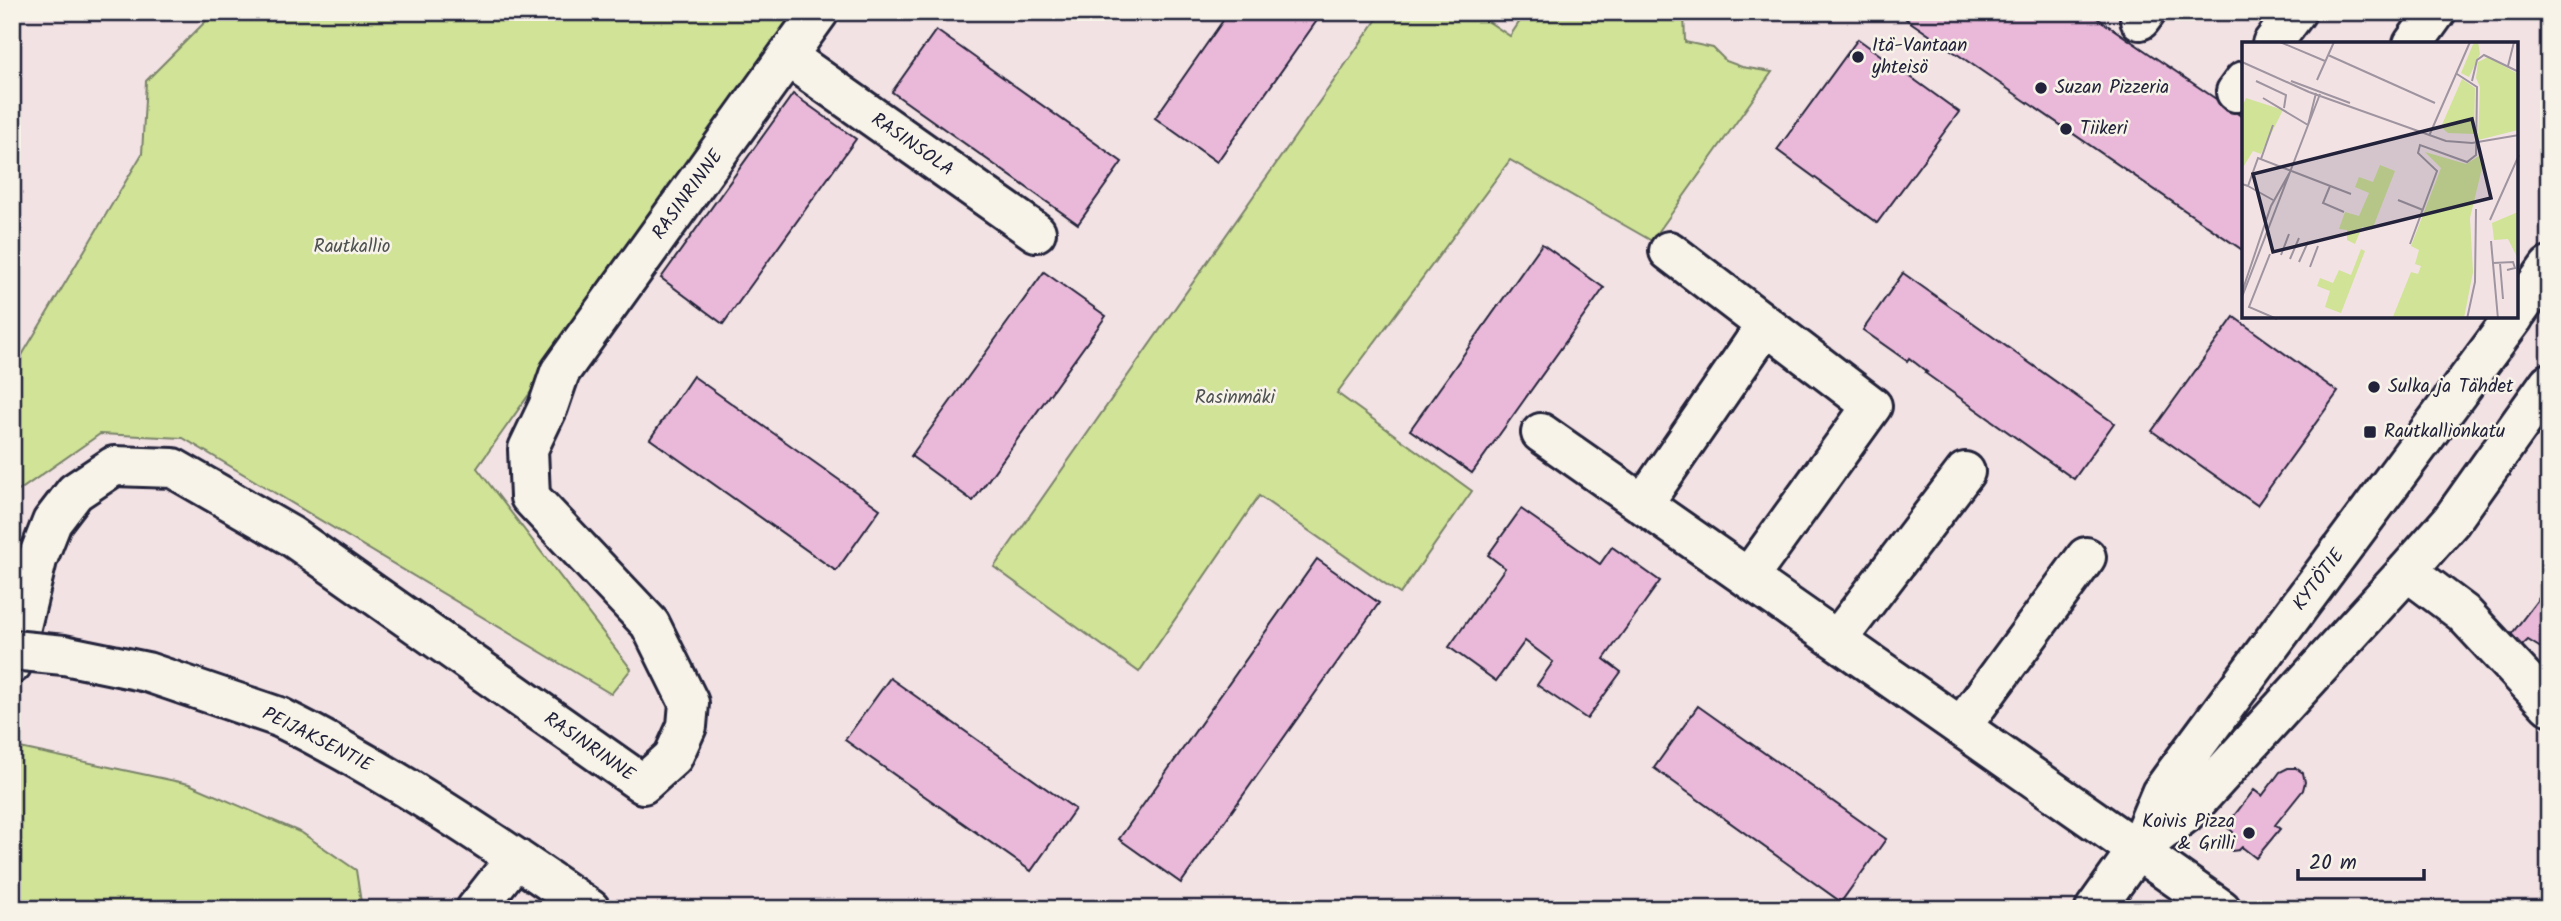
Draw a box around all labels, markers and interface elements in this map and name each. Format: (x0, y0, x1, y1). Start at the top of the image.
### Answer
place label: Itä-Vantaan yhteisö (1871, 31, 1967, 83)
inset map (2242, 42, 2519, 318)
marker: Itä-Vantaan yhteisö (1850, 49, 1866, 65)
place label: Suzan Pizzeria (2055, 73, 2169, 103)
marker: Suzan Pizzeria (2033, 80, 2049, 96)
street label: RASINSOLA (864, 105, 960, 185)
place label: Tiikeri (2080, 114, 2129, 144)
marker: Tiikeri (2058, 121, 2074, 137)
street label: RASINRINNE (645, 143, 732, 246)
park label: Rautkallio (314, 232, 390, 262)
place label: Sulka ja Tähdet (2388, 372, 2514, 402)
marker: Sulka ja Tähdet (2366, 379, 2382, 395)
park label: Rasinmäki (1195, 383, 1277, 413)
place label: Rautkallionkatu (2384, 417, 2505, 447)
marker: Rautkallionkatu (2362, 424, 2378, 440)
street label: KYTÖTIE (2286, 542, 2353, 617)
street label: PEIJAKSENTIE (257, 699, 378, 781)
street label: RASINRINNE (537, 705, 641, 790)
place label: Koivis Pizza & Grilli (2142, 807, 2236, 859)
marker: Koivis Pizza & Grilli (2241, 825, 2257, 841)
scale bar (2298, 837, 2424, 881)
text: 20 m (2309, 847, 2357, 880)

